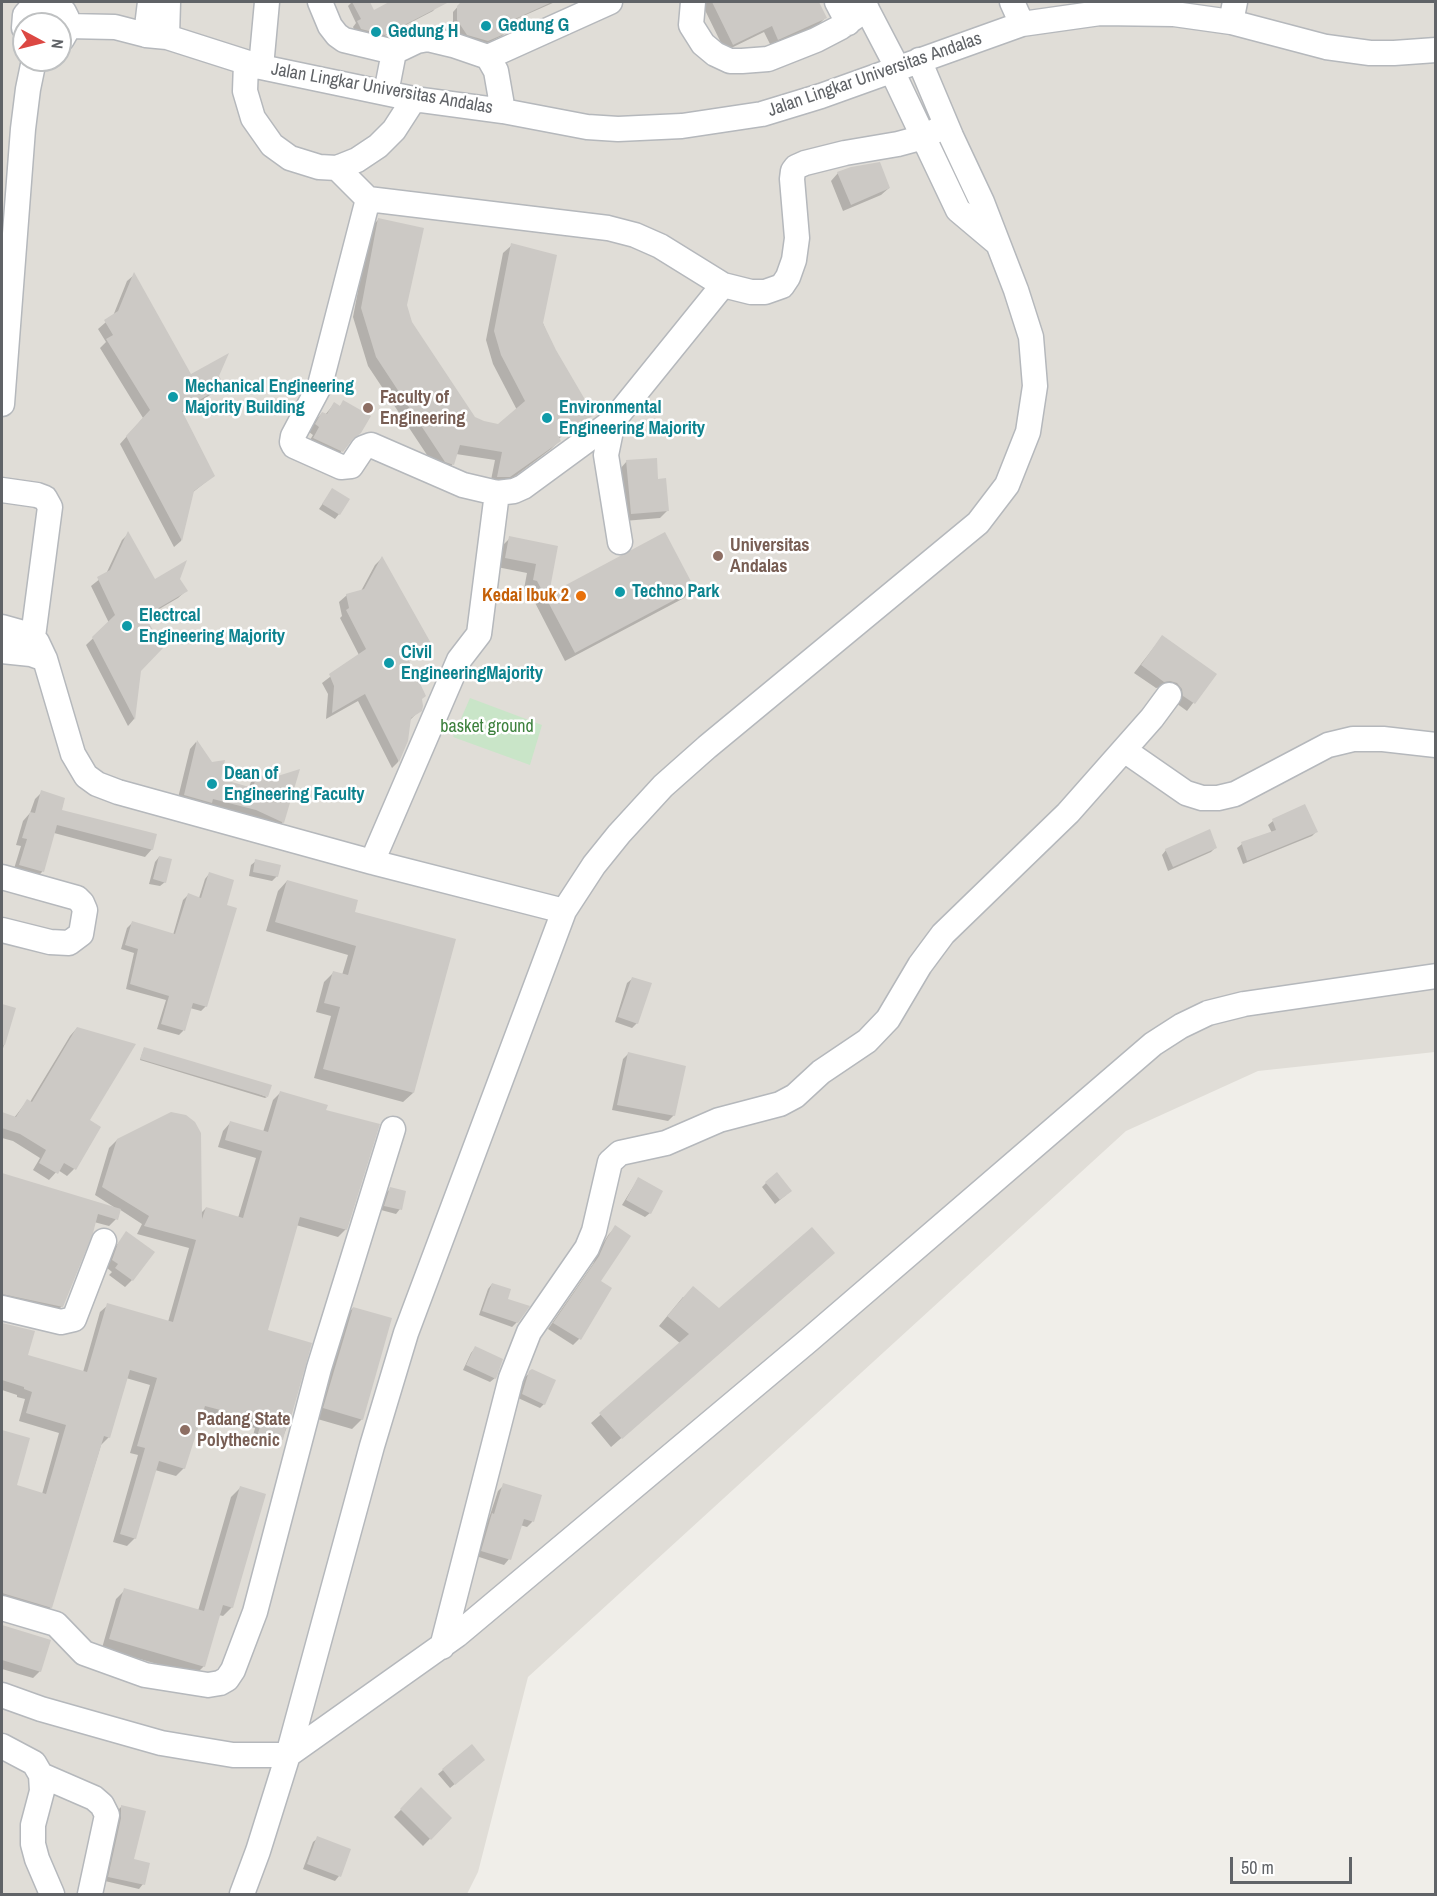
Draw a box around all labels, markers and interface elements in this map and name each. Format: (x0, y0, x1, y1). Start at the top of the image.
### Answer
north arrow (12, 12, 72, 72)
place label: Gedung G (498, 15, 569, 37)
marker: Gedung G (479, 19, 493, 33)
place label: Gedung H (388, 21, 459, 43)
marker: Gedung H (369, 25, 383, 39)
street label: Jalan Lingkar Universitas Andalas (765, 28, 985, 122)
text: N (46, 38, 69, 50)
street label: Jalan Lingkar Universitas Andalas (269, 59, 495, 119)
place label: Mechanical Engineering Majority Building (185, 376, 354, 418)
place label: Faculty of Engineering (380, 387, 465, 430)
marker: Mechanical Engineering Majority Building (166, 390, 180, 404)
place label: Environmental Engineering Majority (559, 397, 705, 440)
marker: Faculty of Engineering (361, 401, 375, 415)
marker: Environmental Engineering Majority (540, 411, 554, 425)
place label: Universitas Andalas (730, 535, 810, 578)
marker: Universitas Andalas (711, 549, 725, 563)
place label: Techno Park (632, 581, 720, 603)
place label: Kedai Ibuk 2 (482, 585, 569, 607)
marker: Techno Park (613, 585, 627, 599)
marker: Kedai Ibuk 2 (574, 589, 588, 603)
place label: Electrcal Engineering Majority (139, 605, 285, 648)
marker: Electrcal Engineering Majority (120, 619, 134, 633)
place label: Civil EngineeringMajority (401, 642, 543, 684)
marker: Civil EngineeringMajority (382, 656, 396, 670)
park label: basket ground (440, 716, 534, 738)
place label: Dean of Engineering Faculty (224, 763, 364, 806)
marker: Dean of Engineering Faculty (205, 777, 219, 791)
place label: Padang State Polythecnic (197, 1409, 291, 1452)
marker: Padang State Polythecnic (178, 1423, 192, 1437)
scale bar (1233, 1845, 1354, 1883)
text: 50 m (1241, 1855, 1274, 1880)

